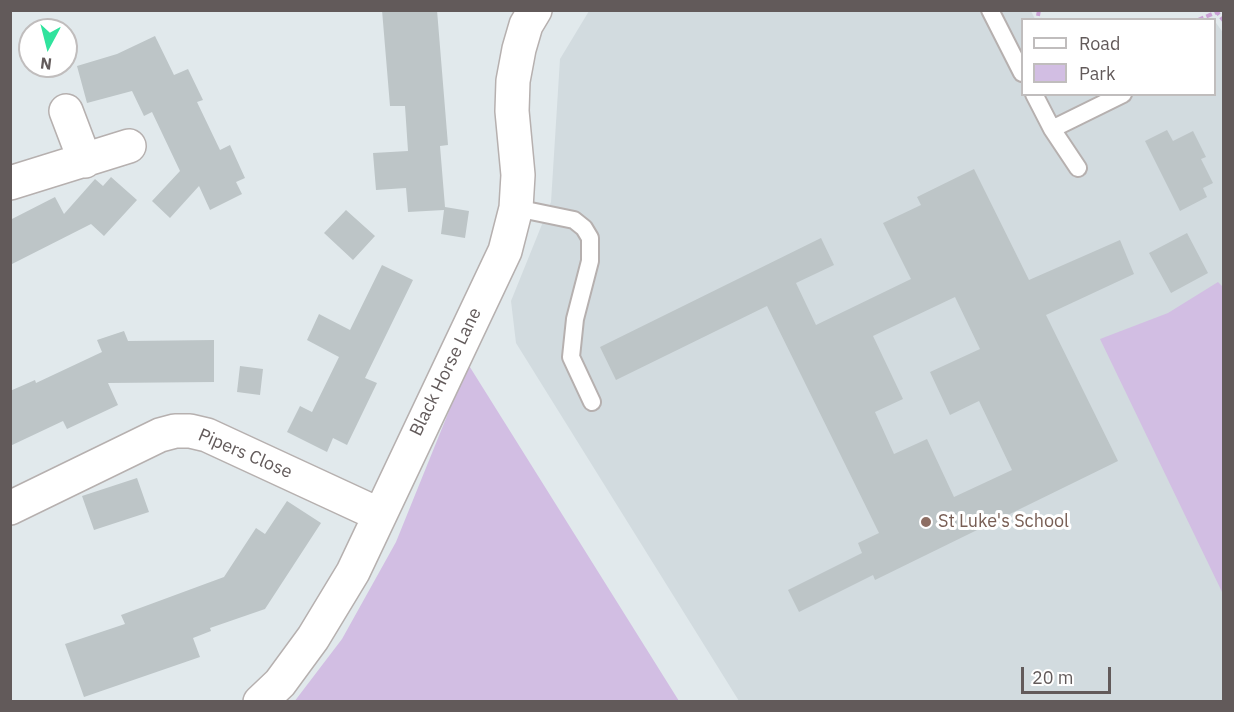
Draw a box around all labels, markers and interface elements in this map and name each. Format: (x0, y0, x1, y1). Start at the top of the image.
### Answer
north arrow (18, 18, 78, 78)
legend (1021, 18, 1216, 96)
text: Road (1079, 32, 1120, 55)
text: N (39, 53, 53, 75)
text: Park (1079, 62, 1115, 85)
street label: Black Horse Lane (406, 304, 486, 440)
street label: Pipers Close (195, 424, 295, 484)
place label: St Luke's School (938, 511, 1069, 533)
marker: St Luke's School (919, 515, 933, 529)
scale bar (1024, 655, 1114, 693)
text: 20 m (1032, 666, 1074, 689)

